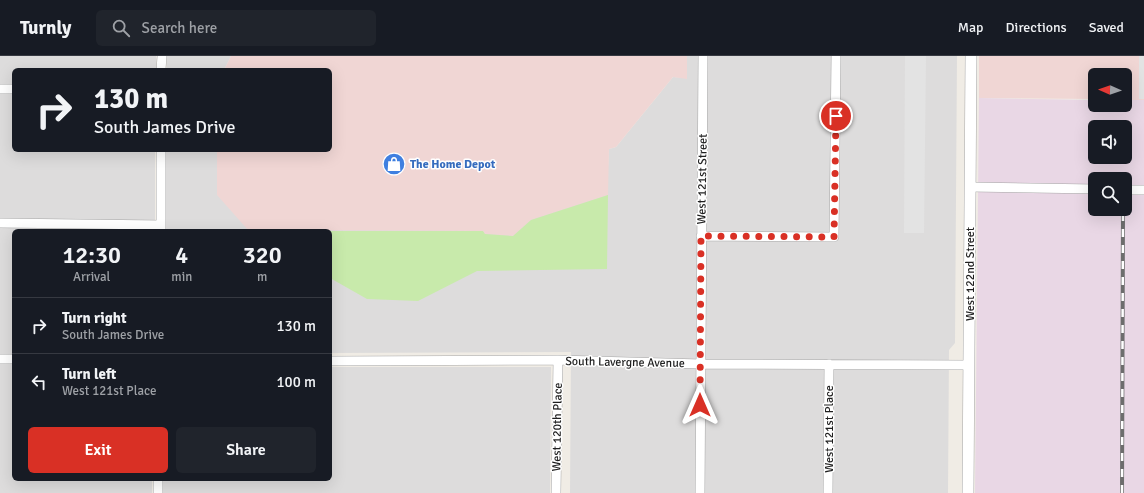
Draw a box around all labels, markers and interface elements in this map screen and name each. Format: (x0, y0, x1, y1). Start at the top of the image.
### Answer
search box (96, 10, 376, 46)
text: Turnly (20, 16, 72, 40)
icon: search (110, 17, 132, 39)
text: Search here (142, 19, 217, 37)
text: Map (958, 19, 984, 36)
text: Directions (1006, 19, 1067, 36)
text: Saved (1089, 19, 1124, 36)
north arrow (1088, 68, 1132, 112)
map controls (1088, 68, 1132, 216)
text: 130 m (94, 82, 168, 116)
icon: right (28, 84, 80, 136)
pin (819, 99, 853, 133)
icon: arrive (825, 105, 847, 127)
text: South James Drive (94, 116, 235, 138)
button: sound (1088, 120, 1132, 164)
street label: West 121st Street (694, 134, 711, 224)
shop icon: The Home Depot (381, 151, 407, 177)
place label: The Home Depot (410, 157, 496, 172)
button: search (1088, 172, 1132, 216)
street label: West 122nd Street (963, 227, 978, 321)
text: 12:30 (62, 240, 121, 270)
text: 4 (175, 240, 188, 270)
text: 320 (243, 240, 282, 270)
text: Arrival (73, 269, 110, 285)
text: min (171, 269, 192, 285)
text: m (257, 269, 267, 285)
text: Turn right (62, 309, 127, 327)
icon: right (28, 315, 50, 337)
text: 130 m (276, 317, 316, 335)
text: South James Drive (62, 327, 164, 343)
street label: South Lavergne Avenue (565, 354, 685, 371)
text: Turn left (62, 365, 116, 383)
icon: left (28, 371, 50, 393)
text: 100 m (276, 373, 316, 391)
text: West 121st Place (62, 383, 157, 399)
street label: West 120th Place (549, 383, 566, 471)
position arrow (679, 384, 721, 426)
street label: West 121st Place (822, 385, 837, 473)
button: Exit (28, 427, 168, 473)
button: Share (176, 427, 316, 473)

